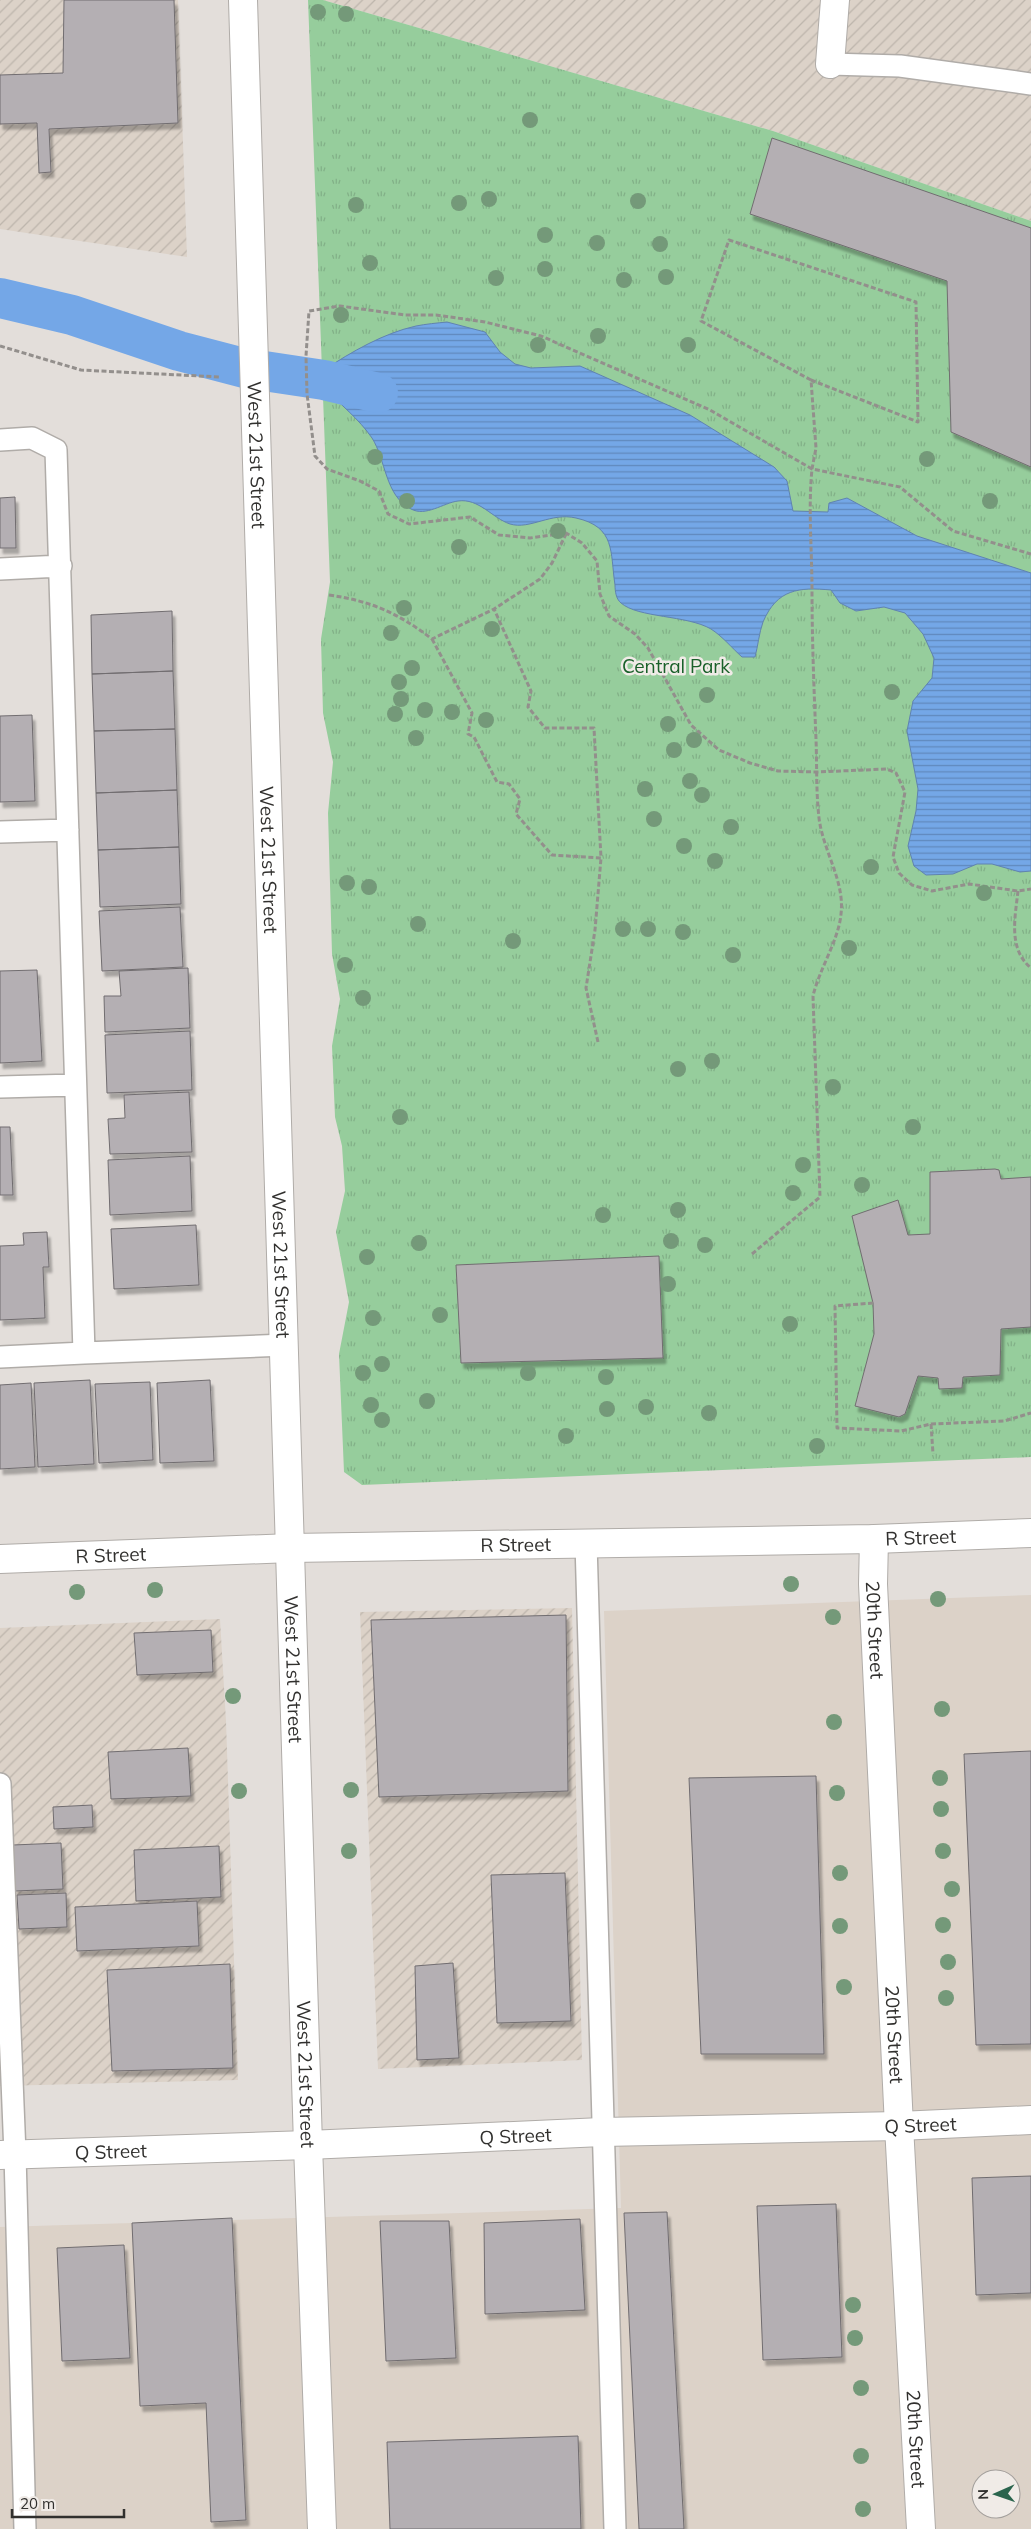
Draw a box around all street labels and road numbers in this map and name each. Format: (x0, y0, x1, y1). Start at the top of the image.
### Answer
street label: West 21st Street (243, 381, 271, 529)
street label: West 21st Street (255, 785, 283, 934)
street label: West 21st Street (267, 1190, 296, 1339)
street label: R Street (885, 1524, 957, 1551)
street label: R Street (480, 1532, 552, 1557)
street label: R Street (75, 1541, 147, 1568)
street label: 20th Street (861, 1580, 890, 1680)
street label: West 21st Street (279, 1595, 308, 1744)
street label: 20th Street (880, 1985, 909, 2084)
street label: West 21st Street (292, 2000, 320, 2149)
street label: Q Street (884, 2111, 957, 2138)
street label: Q Street (479, 2122, 553, 2149)
street label: Q Street (74, 2138, 148, 2165)
street label: 20th Street (901, 2389, 931, 2489)

